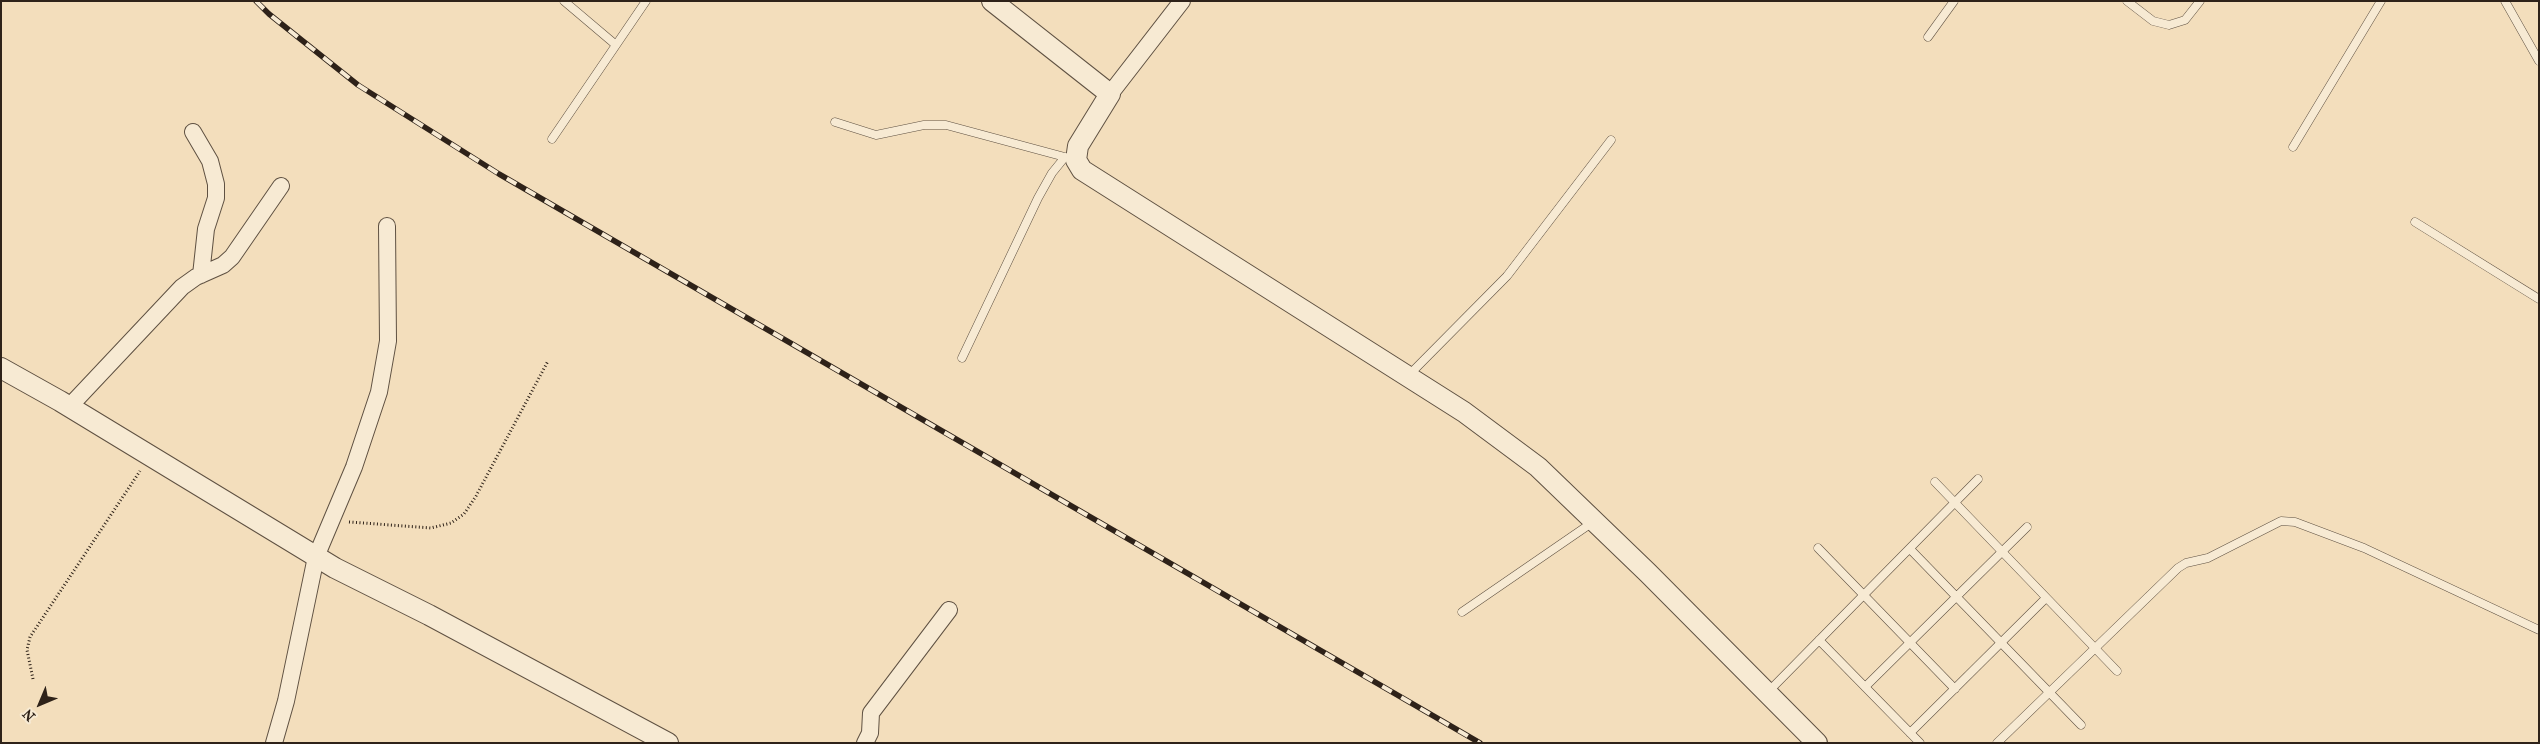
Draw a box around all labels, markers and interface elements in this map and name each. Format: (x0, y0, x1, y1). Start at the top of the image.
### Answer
north arrow (15, 679, 65, 729)
text: N (19, 705, 39, 725)

